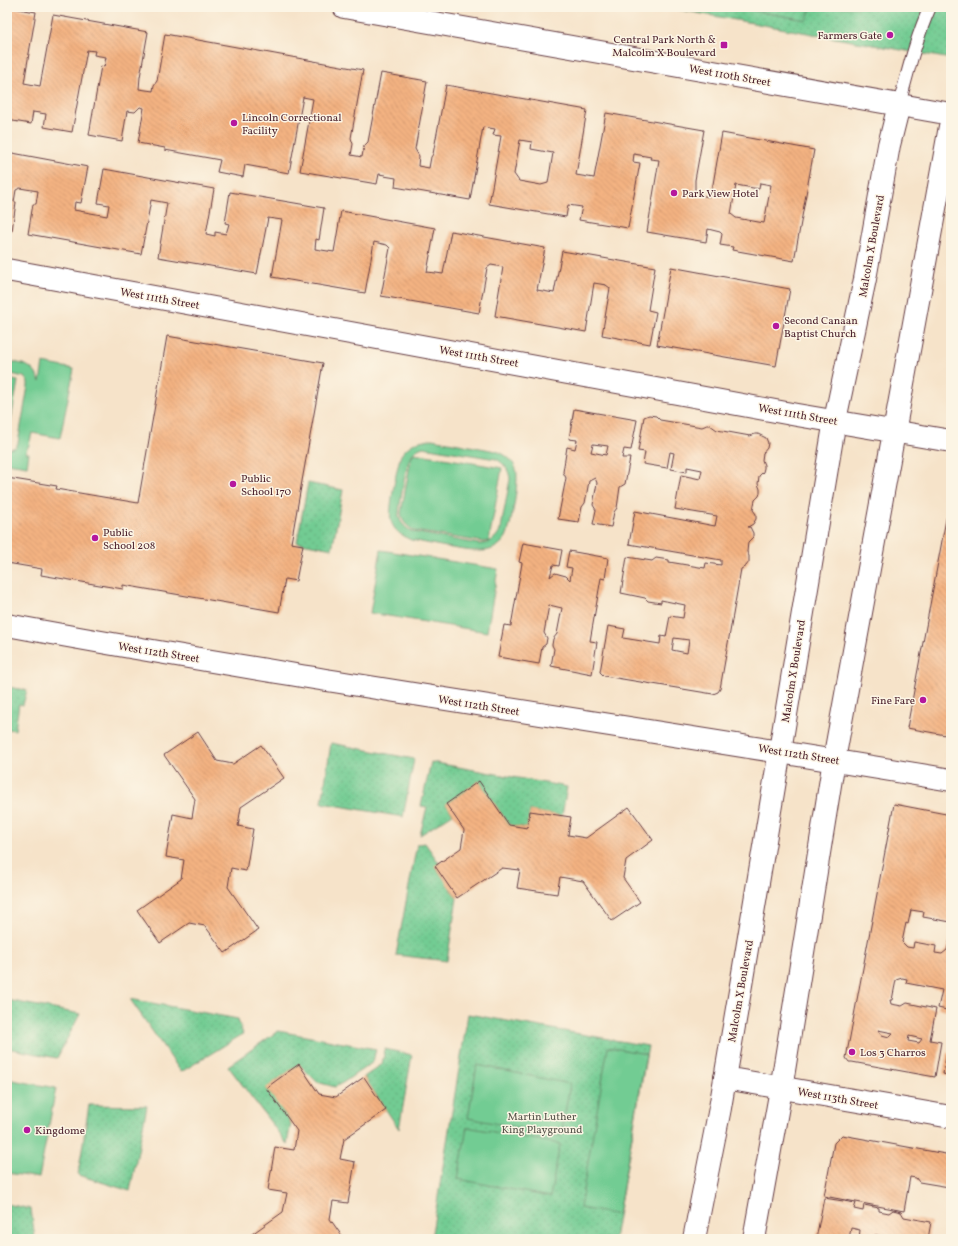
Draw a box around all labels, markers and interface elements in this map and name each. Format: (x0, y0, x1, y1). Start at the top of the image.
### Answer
place label: Farmers Gate (818, 29, 882, 44)
marker: Farmers Gate (885, 30, 895, 40)
place label: Central Park North & Malcolm X Boulevard (612, 33, 716, 61)
marker: Central Park North & Malcolm X Boulevard (719, 40, 729, 50)
street label: West 110th Street (688, 62, 772, 91)
place label: Lincoln Correctional Facility (242, 111, 342, 139)
marker: Lincoln Correctional Facility (229, 118, 239, 128)
place label: Park View Hotel (682, 187, 759, 202)
marker: Park View Hotel (669, 188, 679, 198)
street label: Malcolm X Boulevard (856, 194, 889, 299)
street label: West 111th Street (119, 285, 201, 314)
place label: Second Canaan Baptist Church (784, 314, 858, 342)
marker: Second Canaan Baptist Church (771, 321, 781, 331)
street label: West 111th Street (438, 343, 520, 372)
street label: West 111th Street (757, 401, 839, 430)
place label: Public School 170 (241, 472, 292, 500)
marker: Public School 170 (228, 479, 238, 489)
place label: Public School 208 (103, 526, 156, 554)
marker: Public School 208 (90, 533, 100, 543)
street label: Malcolm X Boulevard (779, 619, 810, 724)
street label: West 112th Street (117, 640, 201, 667)
street label: West 112th Street (437, 693, 521, 720)
place label: Fine Fare (871, 694, 915, 709)
marker: Fine Fare (918, 695, 928, 705)
street label: West 112th Street (757, 742, 841, 769)
street label: Malcolm X Boulevard (725, 939, 758, 1044)
place label: Los 3 Charros (860, 1046, 926, 1061)
marker: Los 3 Charros (847, 1047, 857, 1057)
street label: West 113th Street (796, 1085, 879, 1114)
park label: Martin Luther King Playground (502, 1110, 583, 1138)
place label: Kingdome (35, 1124, 85, 1139)
marker: Kingdome (22, 1125, 32, 1135)

